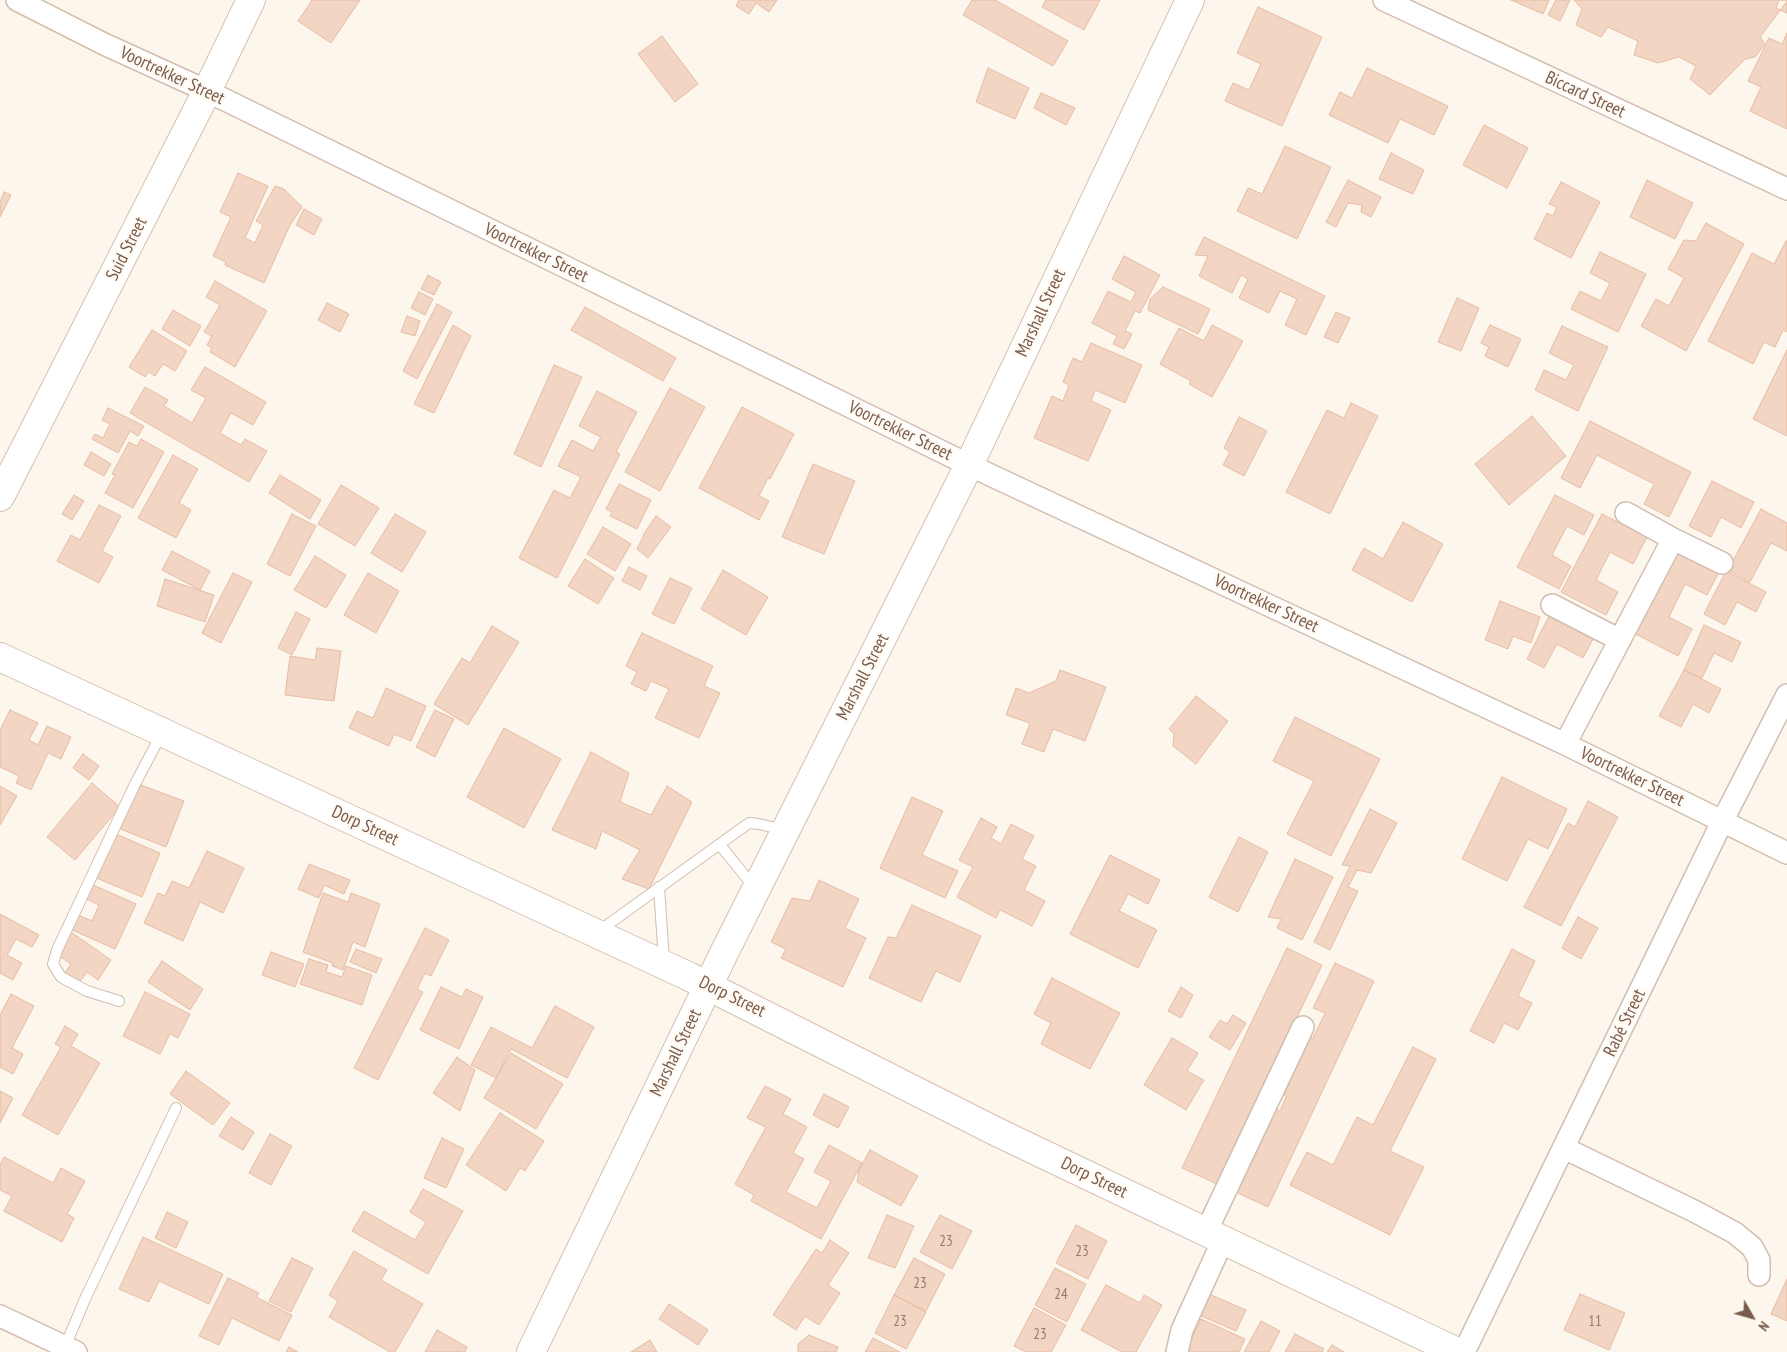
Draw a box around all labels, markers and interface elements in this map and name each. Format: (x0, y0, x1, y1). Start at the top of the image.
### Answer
street label: Voortrekker Street (116, 42, 228, 110)
street label: Biccard Street (1542, 67, 1628, 123)
street label: Suid Street (102, 214, 152, 284)
street label: Voortrekker Street (481, 219, 591, 287)
street label: Marshall Street (1011, 266, 1071, 360)
street label: Voortrekker Street (845, 397, 955, 465)
street label: Voortrekker Street (1210, 570, 1322, 638)
street label: Marshall Street (832, 630, 894, 724)
street label: Voortrekker Street (1577, 743, 1687, 811)
street label: Dorp Street (328, 801, 402, 851)
street label: Dorp Street (695, 972, 769, 1022)
street label: Rabé Street (1599, 986, 1651, 1060)
street label: Marshall Street (646, 1006, 706, 1100)
street label: Dorp Street (1057, 1153, 1131, 1203)
house number: 23 (939, 1233, 953, 1251)
house number: 23 (1075, 1243, 1089, 1261)
house number: 23 (913, 1275, 927, 1293)
house number: 24 (1054, 1286, 1068, 1304)
north arrow (1727, 1292, 1777, 1342)
house number: 23 (893, 1313, 907, 1331)
house number: 11 (1588, 1313, 1602, 1331)
text: N (1754, 1318, 1773, 1335)
house number: 23 (1033, 1326, 1047, 1344)

